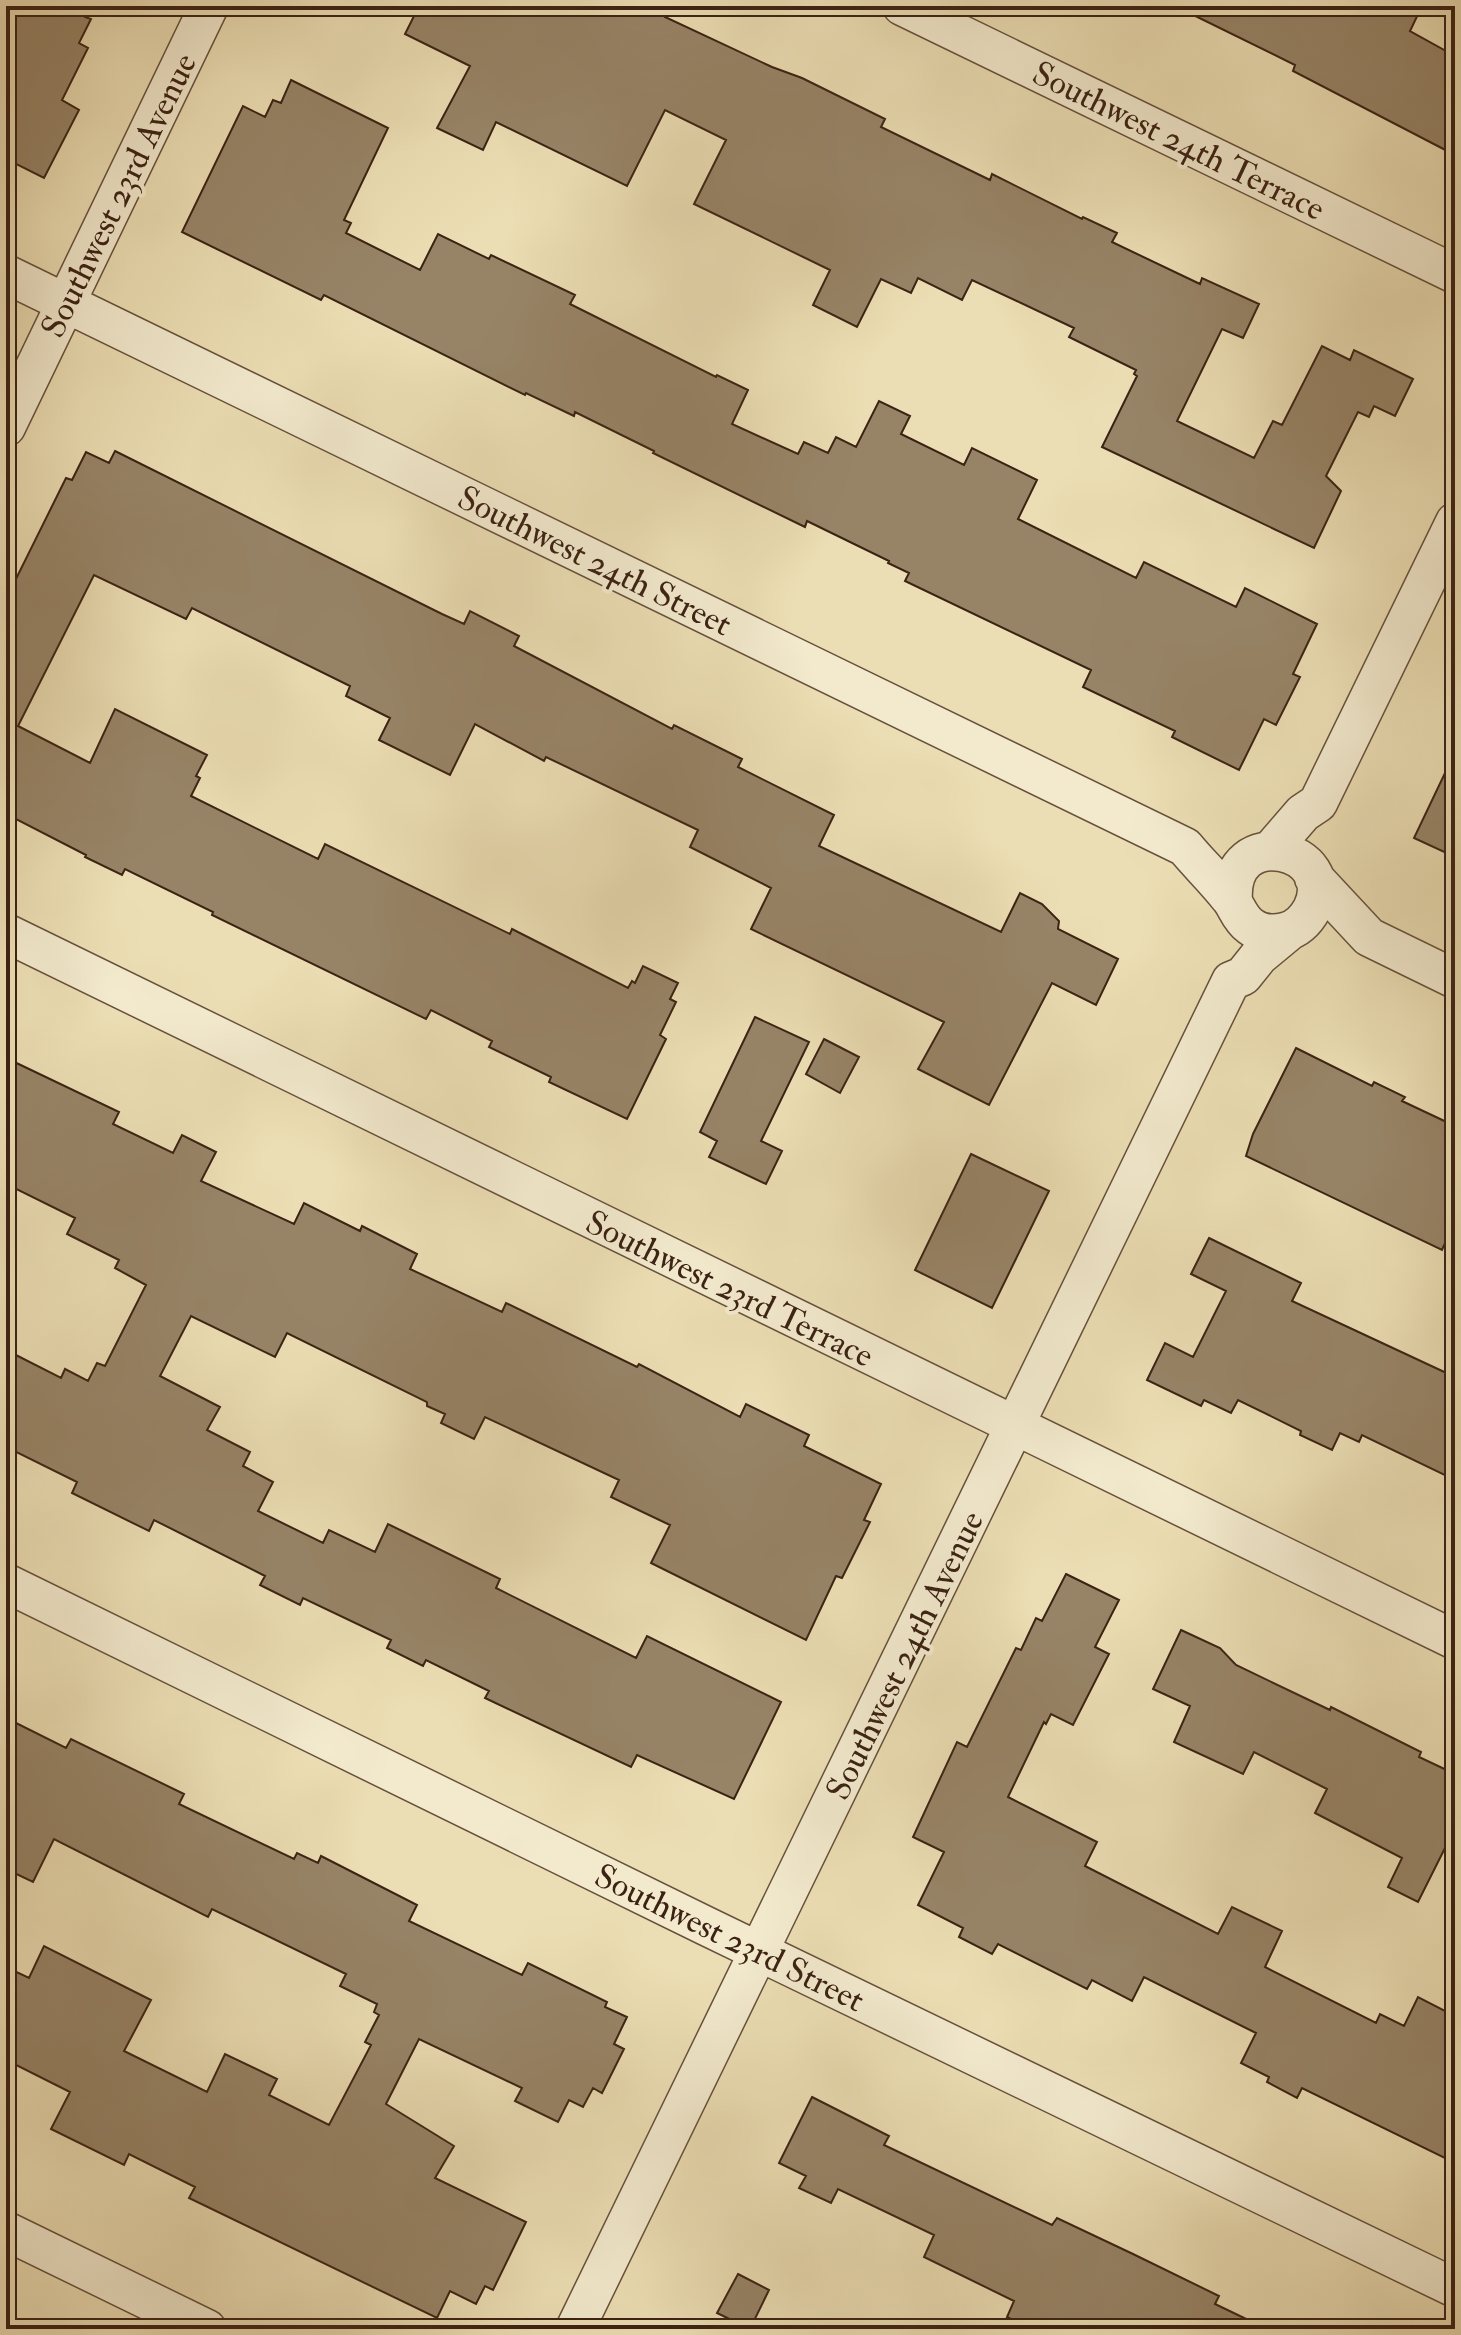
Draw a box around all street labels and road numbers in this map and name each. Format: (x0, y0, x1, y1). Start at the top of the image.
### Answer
street label: Southwest 23rd Avenue (32, 46, 207, 345)
street label: Southwest 24th Terrace (1025, 52, 1332, 231)
street label: Southwest 24th Street (450, 476, 738, 646)
street label: Southwest 23rd Terrace (578, 1201, 880, 1378)
street label: Southwest 24th Avenue (817, 1504, 994, 1807)
street label: Southwest 23rd Street (588, 1854, 871, 2022)

